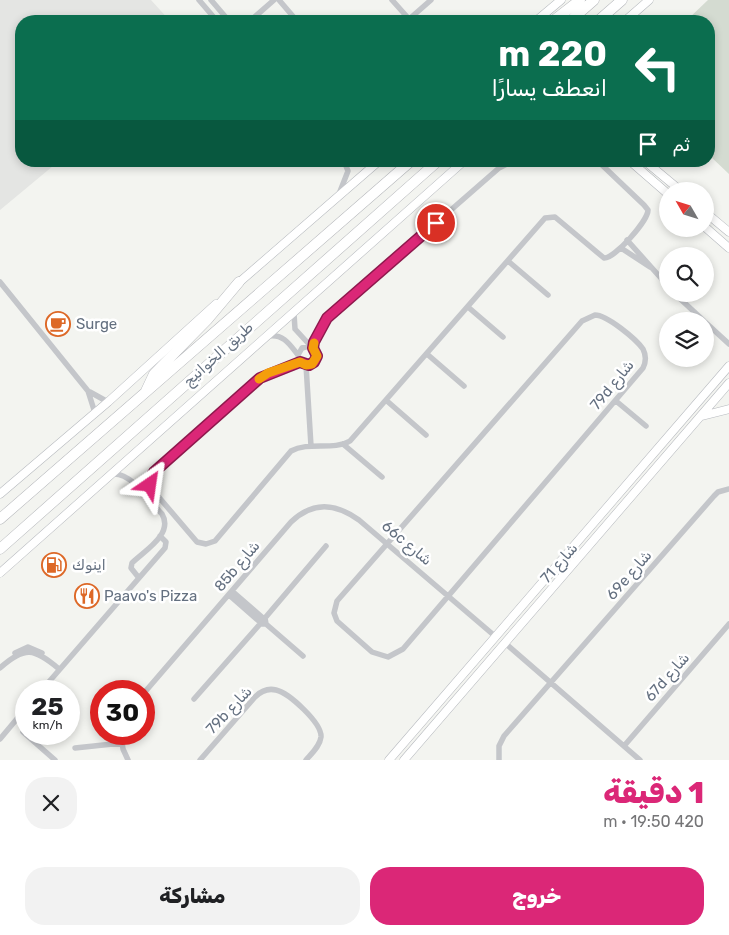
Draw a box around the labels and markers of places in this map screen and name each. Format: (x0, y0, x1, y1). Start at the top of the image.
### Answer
pin (415, 202, 457, 244)
cafe icon: Surge (45, 311, 71, 337)
place label: Surge (76, 315, 117, 333)
fuel station icon: اينوك (41, 552, 67, 578)
place label: اينوك (72, 556, 106, 574)
restaurant icon: Paavo's Pizza (74, 583, 100, 609)
place label: Paavo's Pizza (104, 587, 197, 605)

